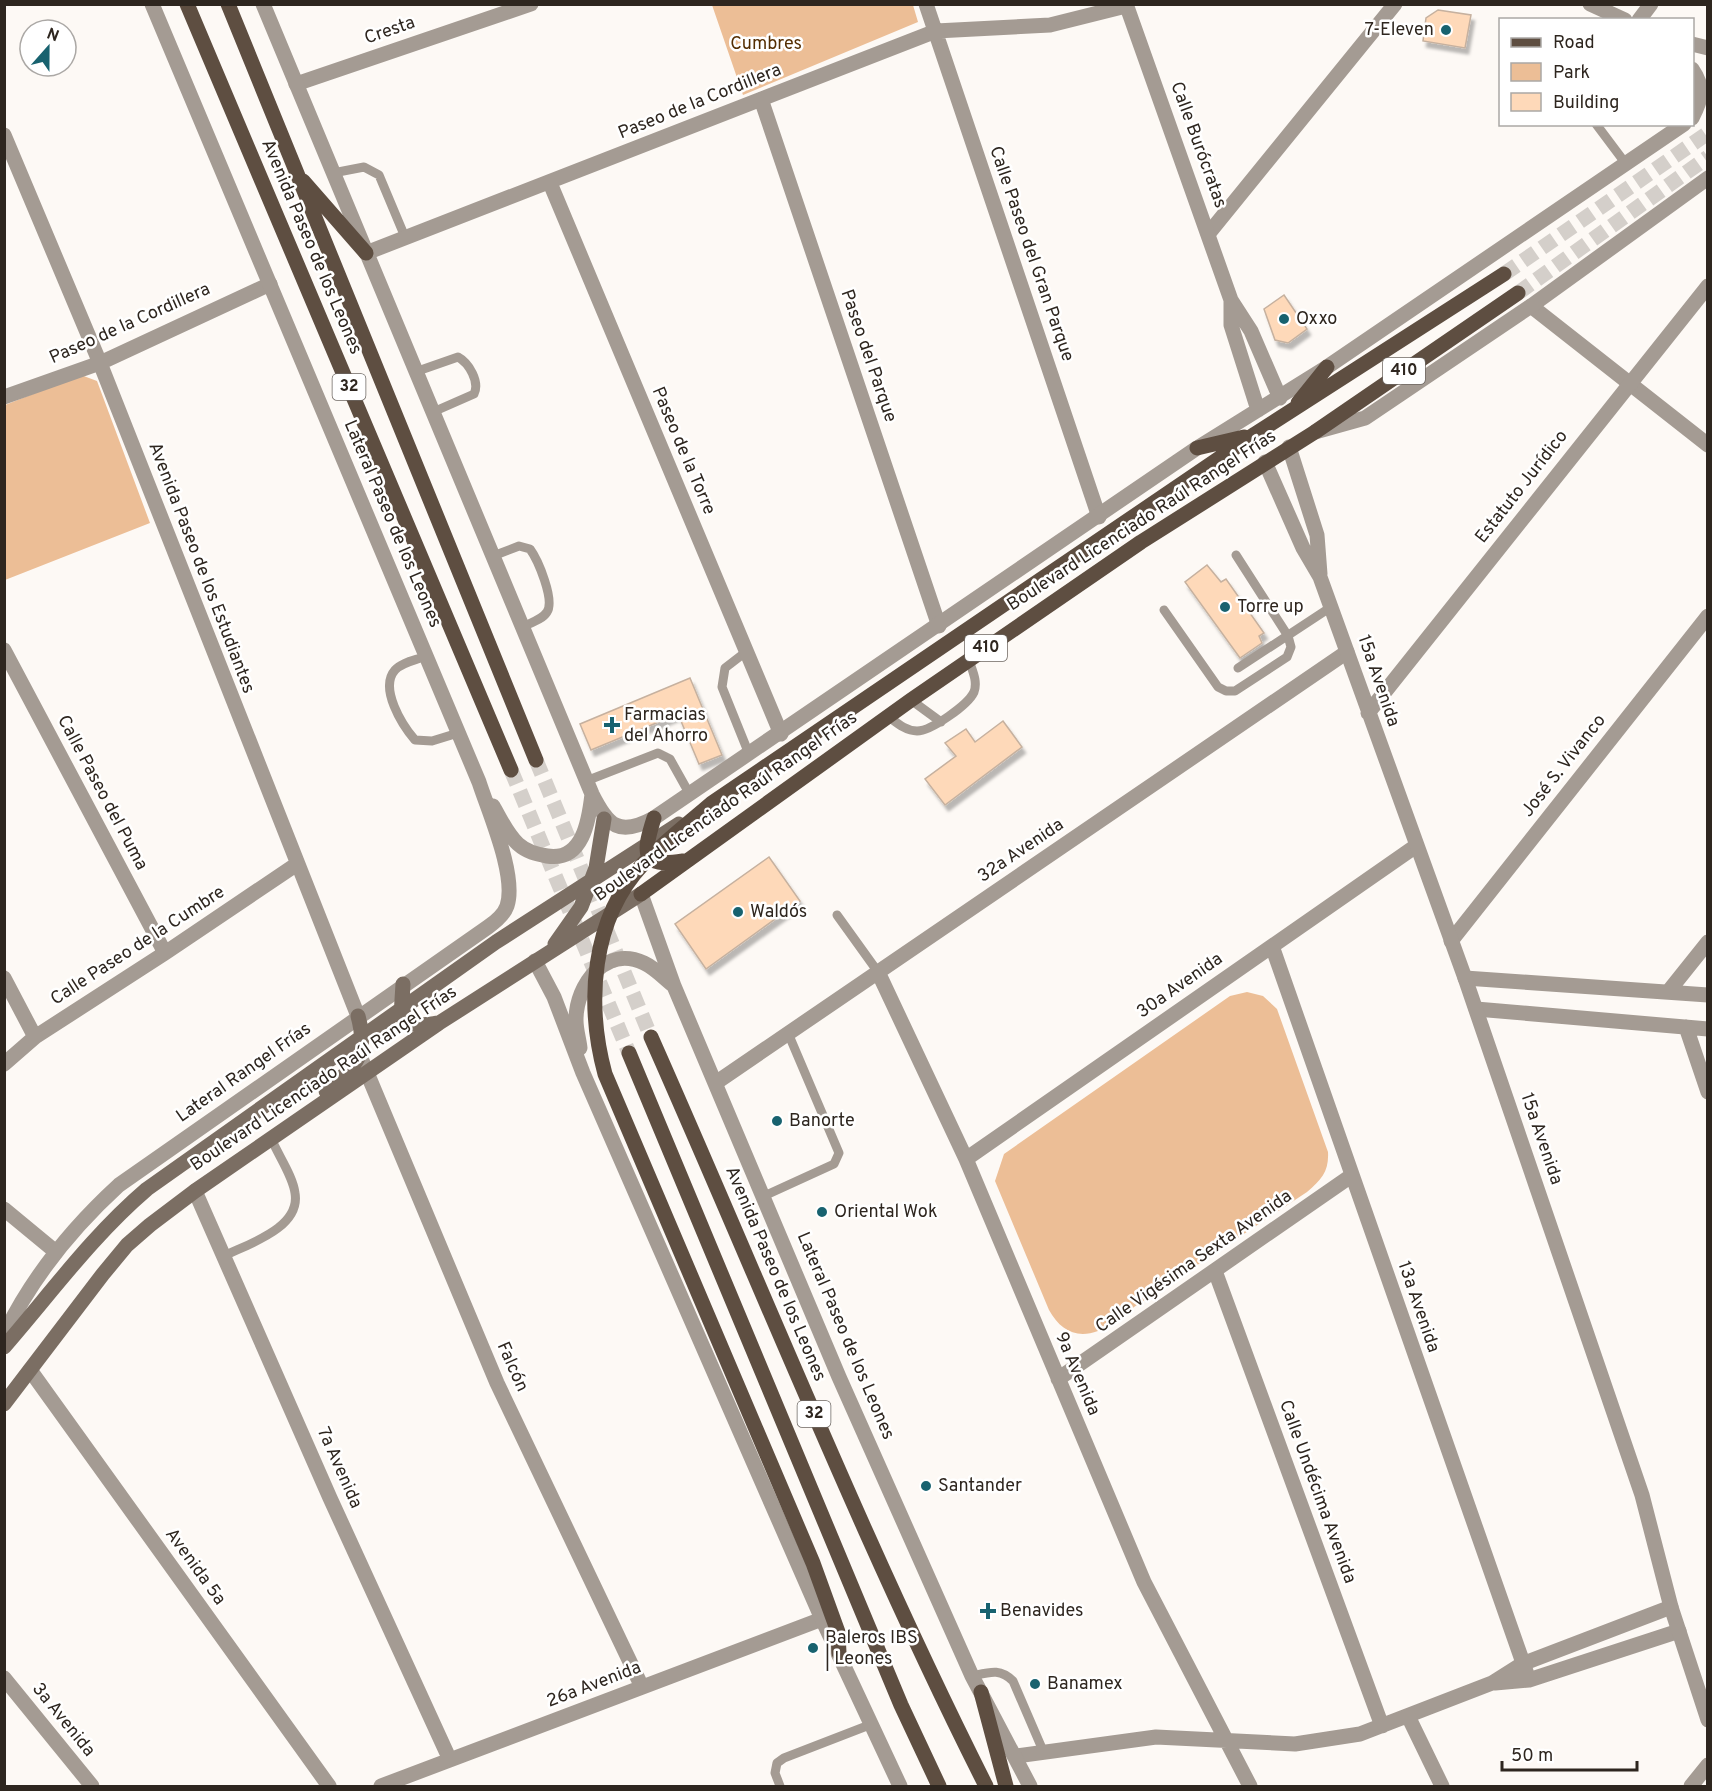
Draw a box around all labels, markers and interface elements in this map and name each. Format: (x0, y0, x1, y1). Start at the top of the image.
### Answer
street label: Cresta (362, 12, 418, 50)
north arrow (18, 18, 78, 78)
legend (1499, 18, 1694, 126)
place label: 7-Eleven (1365, 19, 1434, 42)
marker: 7-Eleven (1439, 23, 1453, 37)
text: N (44, 24, 62, 47)
text: Road (1553, 32, 1595, 55)
park label: Cumbres (730, 33, 802, 56)
street label: Paseo de la Cordillera (615, 59, 785, 145)
text: Park (1553, 62, 1590, 85)
street label: Calle Burócratas (1165, 79, 1231, 211)
text: Building (1553, 92, 1619, 115)
street label: Avenida Paseo de los Leones (255, 136, 367, 358)
street label: Calle Paseo del Gran Parque (983, 143, 1079, 365)
street label: Paseo de la Cordillera (46, 278, 214, 370)
street label: Paseo del Parque (835, 287, 901, 425)
place label: Oxxo (1296, 308, 1337, 331)
marker: Oxxo (1277, 312, 1291, 326)
road number: 410 (1383, 358, 1425, 384)
road number: 32 (332, 374, 366, 400)
street label: Paseo de la Torre (646, 384, 720, 518)
street label: Lateral Paseo de los Leones (338, 417, 446, 631)
street label: Boulevard Licenciado Raúl Rangel Frías (1003, 425, 1281, 617)
street label: Estatuto Jurídico (1471, 426, 1573, 548)
street label: Avenida Paseo de los Estudiantes (142, 439, 260, 697)
place label: Torre up (1237, 596, 1304, 619)
marker: Torre up (1218, 600, 1232, 614)
street label: 15a Avenida (1352, 632, 1404, 730)
road number: 410 (965, 635, 1007, 661)
place label: Farmacias del Ahorro (624, 704, 708, 748)
street label: Boulevard Licenciado Raúl Rangel Frías (590, 707, 862, 907)
street label: José S. Vivanco (1517, 710, 1611, 822)
street label: Calle Paseo del Puma (51, 712, 153, 874)
marker: Farmacias del Ahorro (605, 718, 619, 732)
street label: 32a Avenida (973, 814, 1069, 888)
street label: Calle Paseo de la Cumbre (46, 881, 230, 1011)
place label: Waldo´s (750, 901, 807, 924)
marker: Waldo´s (731, 905, 745, 919)
street label: 30a Avenida (1133, 948, 1227, 1024)
street label: Boulevard Licenciado Raúl Rangel Frías (186, 981, 462, 1177)
street label: Lateral Rangel Frías (172, 1018, 316, 1128)
street label: 15a Avenida (1515, 1090, 1567, 1188)
place label: Banorte (789, 1110, 855, 1133)
marker: Banorte (770, 1114, 784, 1128)
street label: Avenida Paseo de los Leones (719, 1163, 831, 1385)
street label: Calle Vigésima Sexta Avenida (1091, 1185, 1297, 1339)
place label: Oriental Wok (834, 1201, 937, 1224)
marker: Oriental Wok (815, 1205, 829, 1219)
street label: Lateral Paseo de los Leones (791, 1229, 899, 1443)
street label: 13a Avenida (1392, 1258, 1444, 1356)
street label: 9a Avenida (1049, 1329, 1105, 1419)
street label: Falcón (491, 1338, 533, 1396)
street label: Calle Undécima Avenida (1273, 1397, 1361, 1587)
road number: 32 (798, 1401, 830, 1427)
street label: 7a Avenida (311, 1424, 367, 1512)
place label: Santander (938, 1475, 1022, 1498)
marker: Santander (919, 1479, 933, 1493)
street label: Avenida 5a (159, 1524, 231, 1610)
place label: Benavides (1000, 1600, 1083, 1623)
marker: Benavides (981, 1604, 995, 1618)
place label: Baleros IBS | Leones (825, 1627, 918, 1671)
marker: Baleros IBS | Leones (806, 1641, 820, 1655)
street label: 26a Avenida (544, 1656, 644, 1714)
place label: Banamex (1047, 1673, 1123, 1696)
marker: Banamex (1028, 1677, 1042, 1691)
street label: 3a Avenida (26, 1678, 100, 1762)
scale bar (1502, 1734, 1637, 1772)
text: 50 m (1511, 1745, 1553, 1768)

